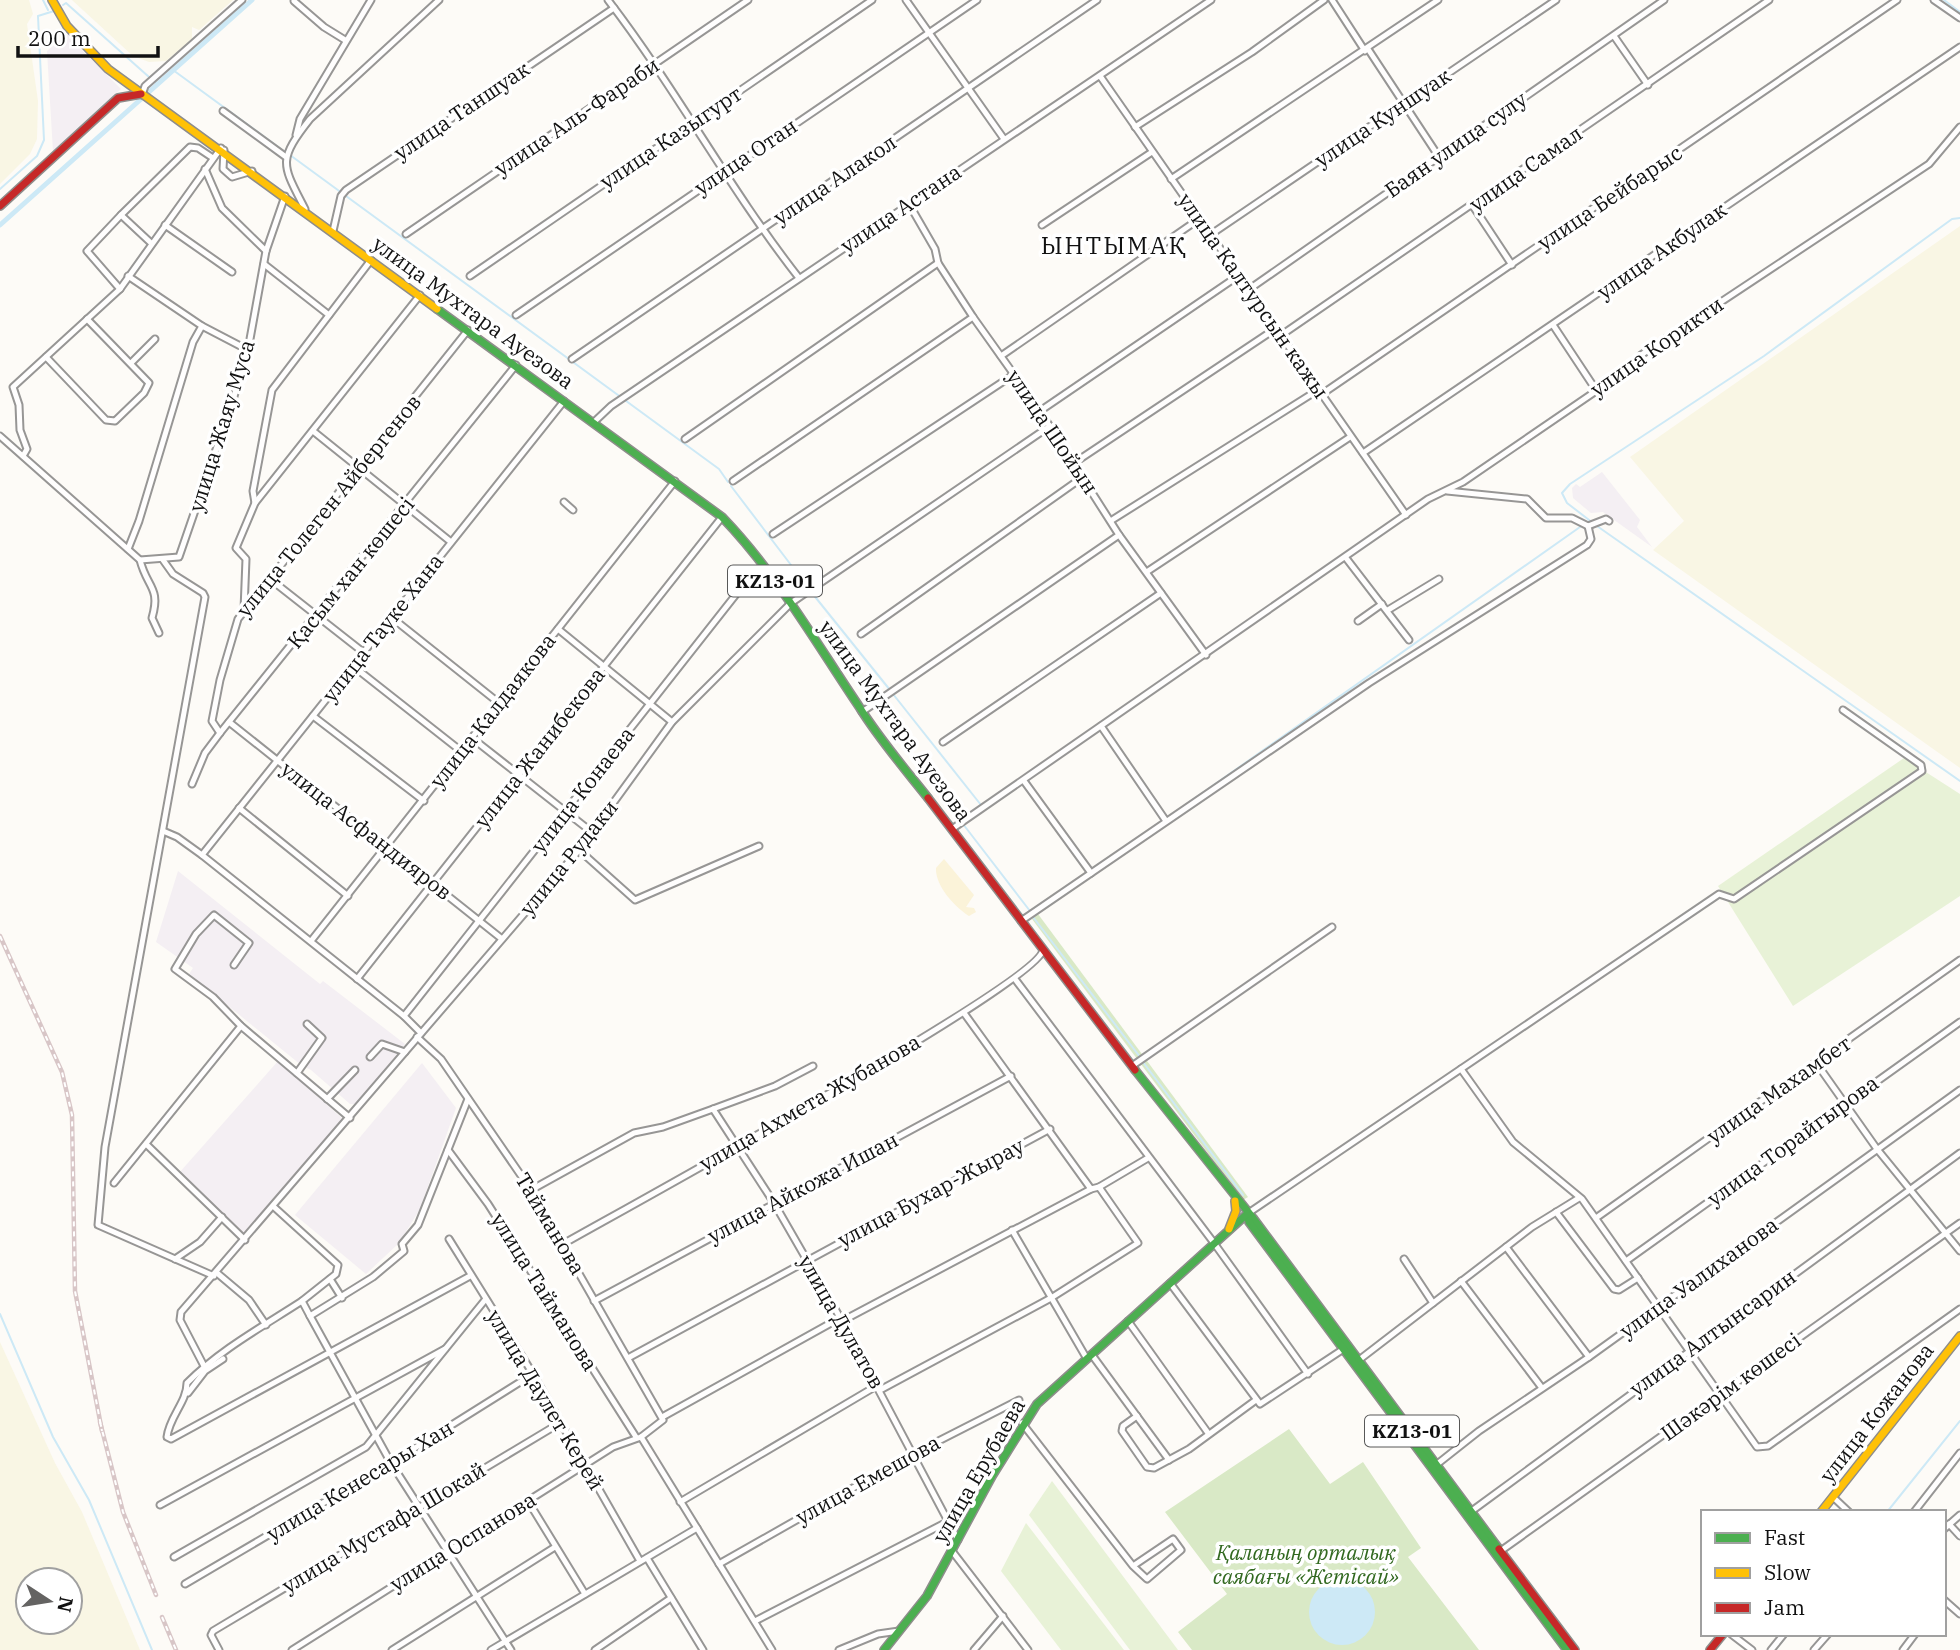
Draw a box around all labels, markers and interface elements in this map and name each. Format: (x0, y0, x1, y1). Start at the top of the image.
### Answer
scale bar (18, 14, 158, 58)
text: 200 m (28, 24, 91, 52)
street label: улица Аль-Фараби (489, 51, 664, 182)
street label: улица Таншуак (388, 54, 535, 166)
street label: улица Куншуак (1309, 61, 1456, 173)
street label: улица Казыгурт (594, 79, 747, 195)
street label: Баян улица сулу (1379, 84, 1533, 204)
street label: улица Отан (688, 111, 802, 201)
street label: улица Самал (1463, 119, 1588, 218)
street label: улица Алакол (768, 128, 901, 231)
street label: улица Бейбарыс (1532, 138, 1687, 256)
street label: улица Астана (835, 157, 966, 259)
street label: улица Калтурсын кажы (1172, 187, 1335, 404)
street label: улица Акбулак (1591, 195, 1732, 305)
district label: ЫНТЫМАҚ (1041, 229, 1187, 261)
street label: улица Мухтара Ауезова (367, 230, 580, 395)
street label: улица Корикти (1584, 290, 1729, 403)
street label: улица Жаяу Муса (182, 336, 261, 515)
street label: улица Шойын (1001, 364, 1105, 499)
street label: улица Толеген Айбергенов (230, 388, 427, 623)
street label: Қасым хан көшесі (280, 491, 420, 654)
street label: улица Тауке Хана (315, 547, 449, 707)
road number: KZ13-01 (728, 566, 822, 596)
street label: улица Мухтара Ауезова (813, 614, 978, 827)
street label: улица Калдаякова (423, 627, 561, 793)
street label: улица Жанибекова (468, 661, 611, 833)
street label: улица Конаева (524, 721, 640, 858)
street label: улица Асфандияров (275, 755, 458, 906)
street label: улица Рудаки (513, 794, 624, 921)
street label: улица Ахмета Жубанова (694, 1027, 925, 1177)
street label: улица Махамбет (1701, 1029, 1856, 1149)
street label: улица Торайгырова (1701, 1069, 1884, 1212)
street label: улица Айкожа Ишан (702, 1125, 903, 1249)
street label: улица Бухар-Жырау (832, 1131, 1029, 1253)
street label: Тайманова (509, 1167, 592, 1280)
street label: улица Тайманова (485, 1207, 605, 1376)
street label: улица Уалиханова (1614, 1210, 1783, 1344)
street label: улица Дулатов (792, 1249, 892, 1394)
street label: улица Алтынсарин (1624, 1262, 1801, 1402)
street label: улица Даулет Керей (481, 1304, 611, 1495)
street label: Шәкәрім көшесі (1655, 1326, 1806, 1447)
street label: улица Кожанова (1813, 1337, 1939, 1488)
street label: улица Ерубаева (925, 1393, 1031, 1548)
street label: улица Кенесары Хан (261, 1413, 458, 1547)
road number: KZ13-01 (1365, 1415, 1459, 1446)
street label: улица Емешова (790, 1428, 945, 1530)
street label: улица Мустафа Шокай (276, 1455, 491, 1599)
street label: улица Оспанова (384, 1485, 541, 1597)
legend (1701, 1510, 1946, 1636)
text: Fast (1764, 1523, 1805, 1551)
park label: Қаланың орталық саябағы «Жетісай» (1213, 1538, 1399, 1590)
text: Slow (1764, 1558, 1811, 1586)
north arrow (14, 1566, 84, 1636)
text: Jam (1764, 1593, 1805, 1621)
text: N (52, 1595, 79, 1614)

